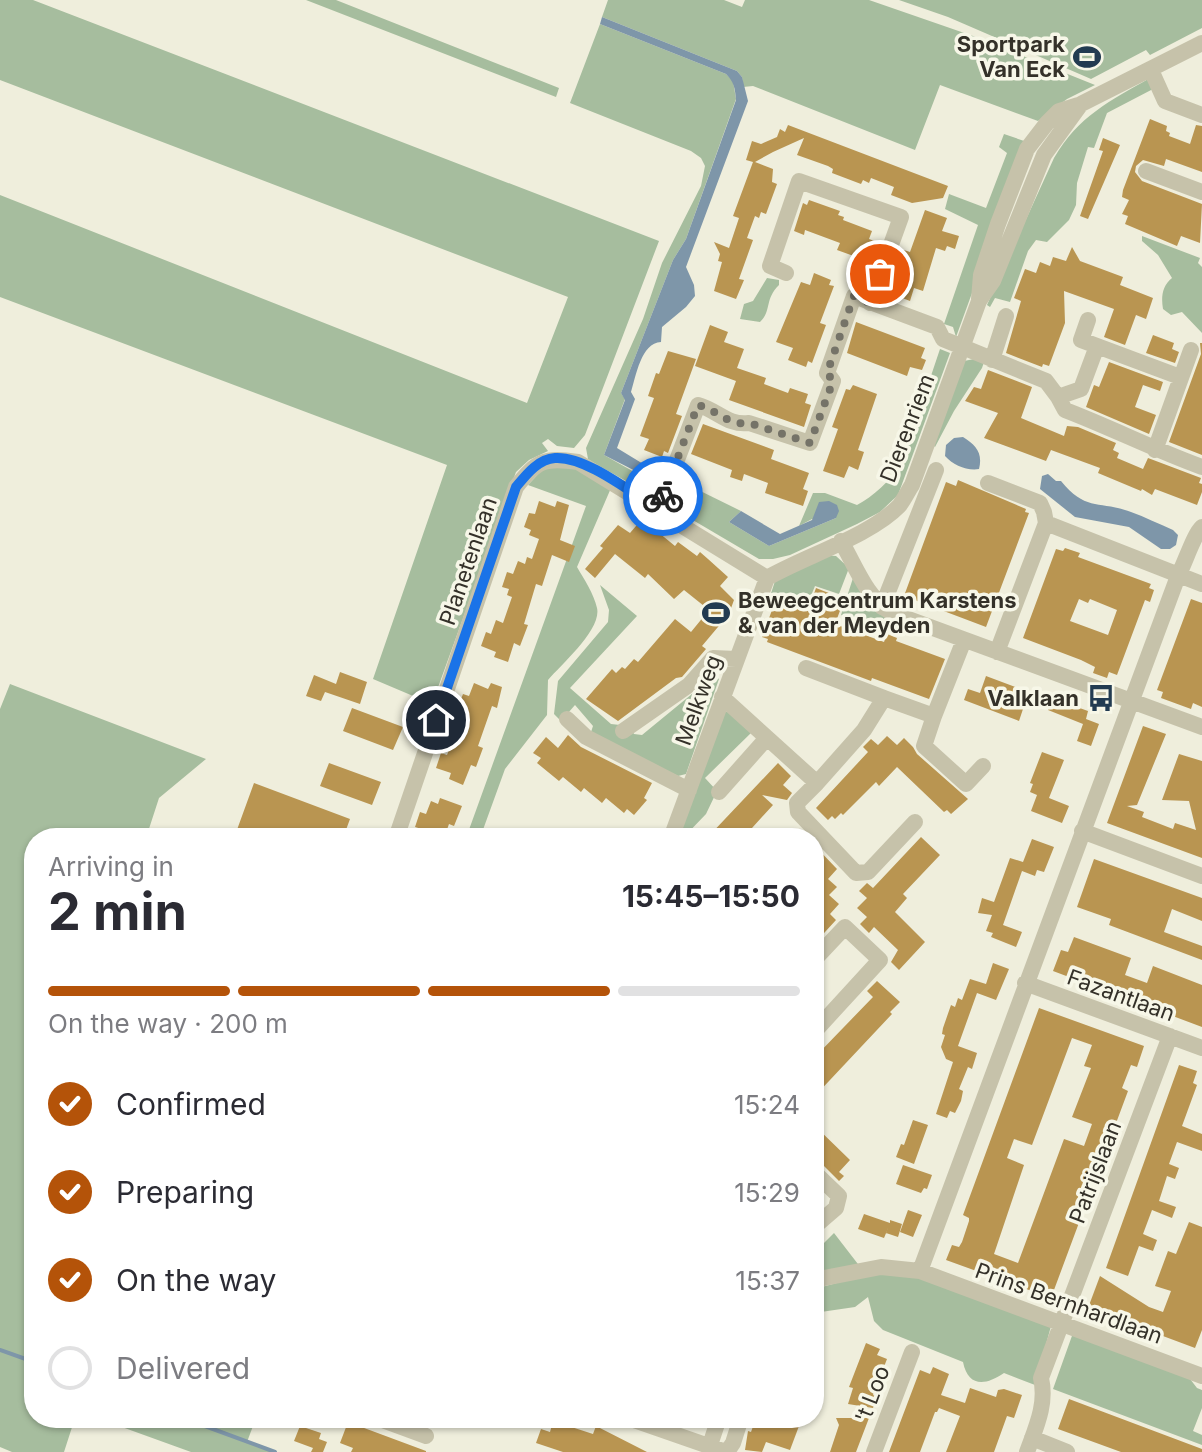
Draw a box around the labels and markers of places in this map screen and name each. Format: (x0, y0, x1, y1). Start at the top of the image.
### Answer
place label: Sportpark Van Eck (957, 31, 1065, 82)
sports icon: Sportpark Van Eck (1072, 42, 1102, 72)
pin (846, 240, 914, 308)
place label: Beweegcentrum Karstens & van der Meyden (738, 587, 1016, 638)
sports icon: Beweegcentrum Karstens & van der Meyden (701, 598, 731, 628)
bus stop icon: Valklaan (1086, 683, 1116, 713)
place label: Valklaan (987, 685, 1079, 711)
pin (402, 686, 470, 754)

